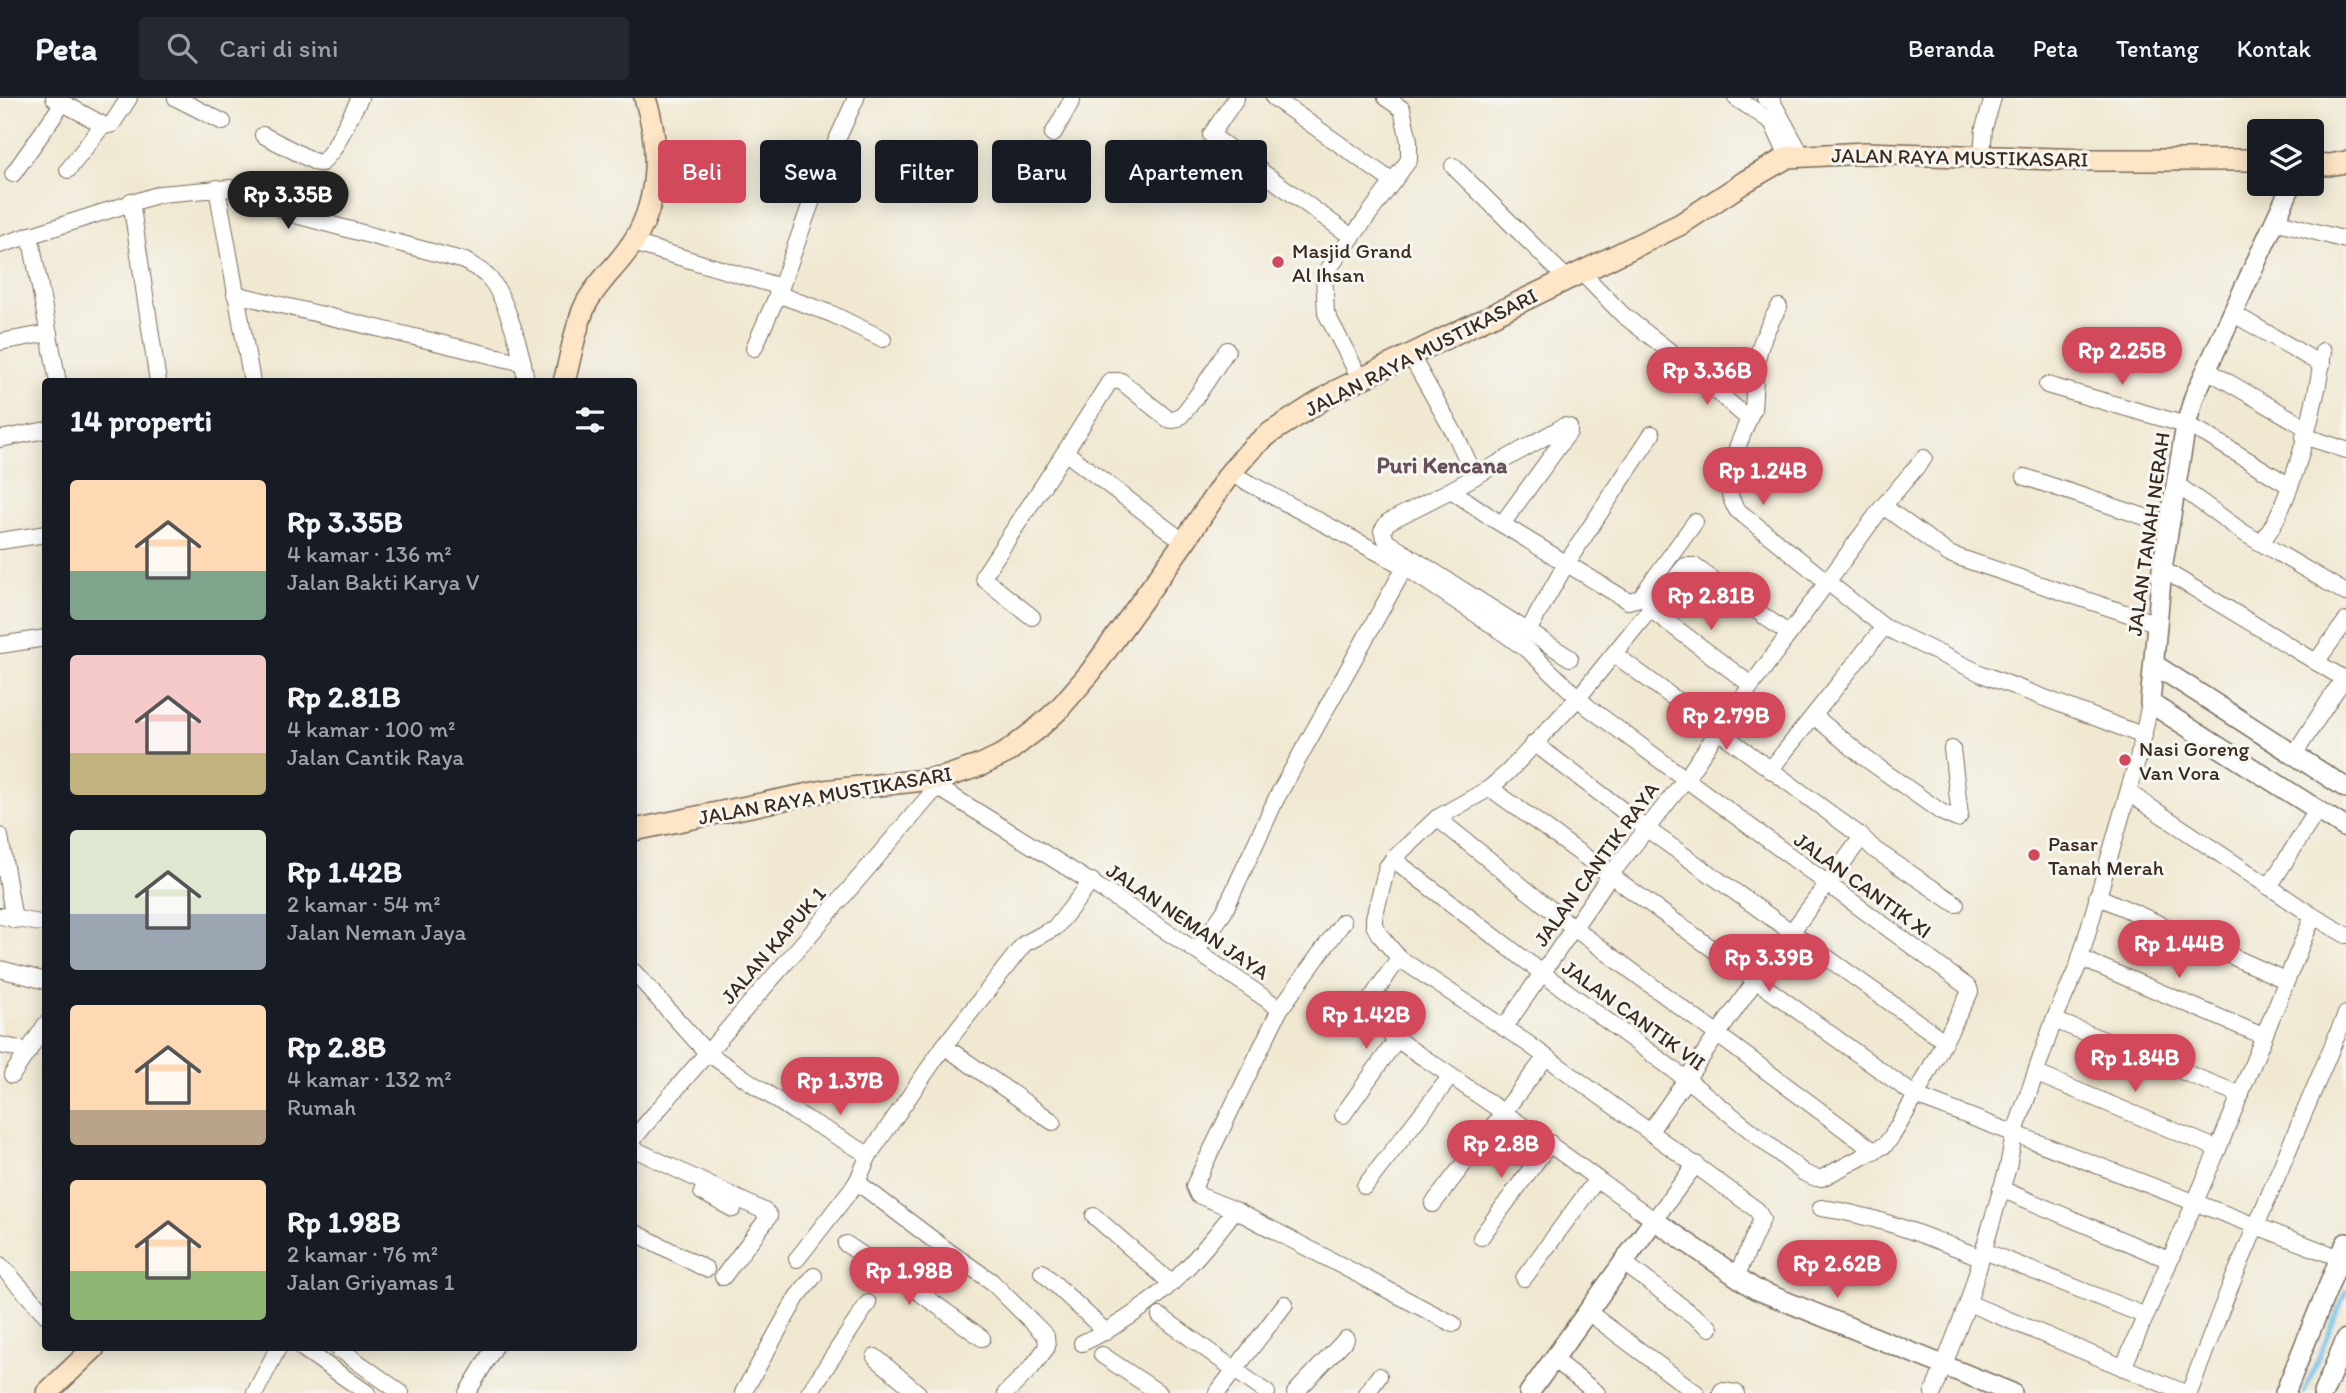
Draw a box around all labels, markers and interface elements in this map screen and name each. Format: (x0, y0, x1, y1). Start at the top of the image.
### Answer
search box (139, 17, 629, 80)
text: Peta (35, 29, 97, 68)
icon: search (163, 29, 201, 67)
text: Cari di sini (219, 32, 338, 64)
text: Beranda (1908, 34, 1995, 63)
text: Peta (2033, 34, 2078, 63)
text: Tentang (2116, 34, 2199, 63)
text: Kontak (2237, 34, 2311, 63)
map controls (2247, 119, 2324, 196)
button: layers (2247, 119, 2324, 196)
chip: Beli (658, 140, 746, 203)
chip: Sewa (760, 140, 861, 203)
chip: Filter (875, 140, 978, 203)
chip: Baru (992, 140, 1091, 203)
chip: Apartemen (1105, 140, 1267, 203)
street label: JALAN RAYA MUSTIKASARI (1831, 142, 2089, 172)
pin: Rp 3.35B (216, 172, 360, 231)
text: Rp 3.35B (244, 180, 332, 208)
place label: Masjid Grand Al Ihsan (1292, 238, 1412, 287)
marker: Masjid Grand Al Ihsan (1270, 254, 1286, 270)
street label: JALAN RAYA MUSTIKASARI (1301, 282, 1541, 422)
pin: Rp 2.25B (2050, 328, 2194, 387)
text: Rp 2.25B (2078, 336, 2166, 364)
pin: Rp 3.36B (1635, 348, 1779, 407)
text: Rp 3.36B (1663, 356, 1752, 384)
icon: filters (571, 401, 609, 439)
text: 14 properti (70, 402, 212, 439)
street label: JALAN TANAH NERAH (2121, 431, 2175, 637)
pin: Rp 1.24B (1691, 448, 1835, 507)
district label: Puri Kencana (1377, 451, 1508, 479)
text: Rp 1.24B (1719, 456, 1807, 484)
text: Rp 3.35B (287, 503, 403, 540)
icon: home (126, 508, 210, 592)
text: 4 kamar · 136 m² (287, 540, 452, 568)
text: Jalan Bakti Karya V (287, 568, 479, 596)
pin: Rp 2.81B (1639, 573, 1783, 632)
text: Rp 2.81B (1667, 581, 1755, 609)
text: Rp 2.81B (287, 678, 401, 715)
icon: home (126, 683, 210, 767)
pin: Rp 2.79B (1654, 692, 1798, 752)
text: Rp 2.79B (1682, 701, 1770, 729)
text: 4 kamar · 100 m² (287, 715, 455, 743)
place label: Nasi Goreng Van Vora (2139, 736, 2250, 785)
text: Jalan Cantik Raya (287, 743, 464, 771)
marker: Nasi Goreng Van Vora (2117, 752, 2133, 768)
street label: JALAN RAYA MUSTIKASARI (696, 760, 954, 830)
street label: JALAN CANTIK RAYA (1528, 777, 1664, 951)
street label: JALAN CANTIK XI (1790, 827, 1936, 943)
place label: Pasar Tanah Merah (2048, 831, 2165, 880)
marker: Pasar Tanah Merah (2026, 847, 2042, 863)
text: Rp 1.42B (287, 853, 402, 890)
street label: JALAN NEMAN JAYA (1102, 857, 1274, 985)
icon: home (126, 858, 210, 942)
street label: JALAN KAPUK 1 (715, 881, 831, 1009)
text: 2 kamar · 54 m² (287, 890, 441, 918)
text: Jalan Neman Jaya (287, 918, 466, 946)
pin: Rp 1.44B (2107, 920, 2251, 980)
text: Rp 1.44B (2134, 929, 2224, 957)
pin: Rp 3.39B (1697, 934, 1841, 994)
text: Rp 3.39B (1725, 943, 1813, 971)
street label: JALAN CANTIK VII (1558, 955, 1710, 1075)
pin: Rp 1.42B (1294, 992, 1438, 1051)
text: Rp 1.42B (1322, 1000, 1410, 1028)
text: Rp 2.8B (287, 1028, 386, 1065)
icon: home (126, 1033, 210, 1117)
pin: Rp 1.84B (2063, 1034, 2207, 1094)
text: Rp 1.84B (2091, 1043, 2179, 1071)
pin: Rp 1.37B (768, 1058, 912, 1117)
text: 4 kamar · 132 m² (287, 1065, 452, 1093)
text: Rp 1.37B (797, 1066, 883, 1094)
text: Rumah (287, 1093, 356, 1121)
pin: Rp 2.8B (1436, 1121, 1566, 1180)
text: Rp 2.8B (1463, 1129, 1539, 1157)
text: Rp 1.98B (287, 1203, 401, 1240)
icon: home (126, 1208, 210, 1292)
text: 2 kamar · 76 m² (287, 1240, 438, 1268)
pin: Rp 2.62B (1765, 1240, 1909, 1300)
pin: Rp 1.98B (837, 1248, 981, 1307)
text: Rp 2.62B (1793, 1249, 1881, 1277)
text: Rp 1.98B (865, 1256, 953, 1284)
text: Jalan Griyamas 1 (287, 1268, 455, 1296)

